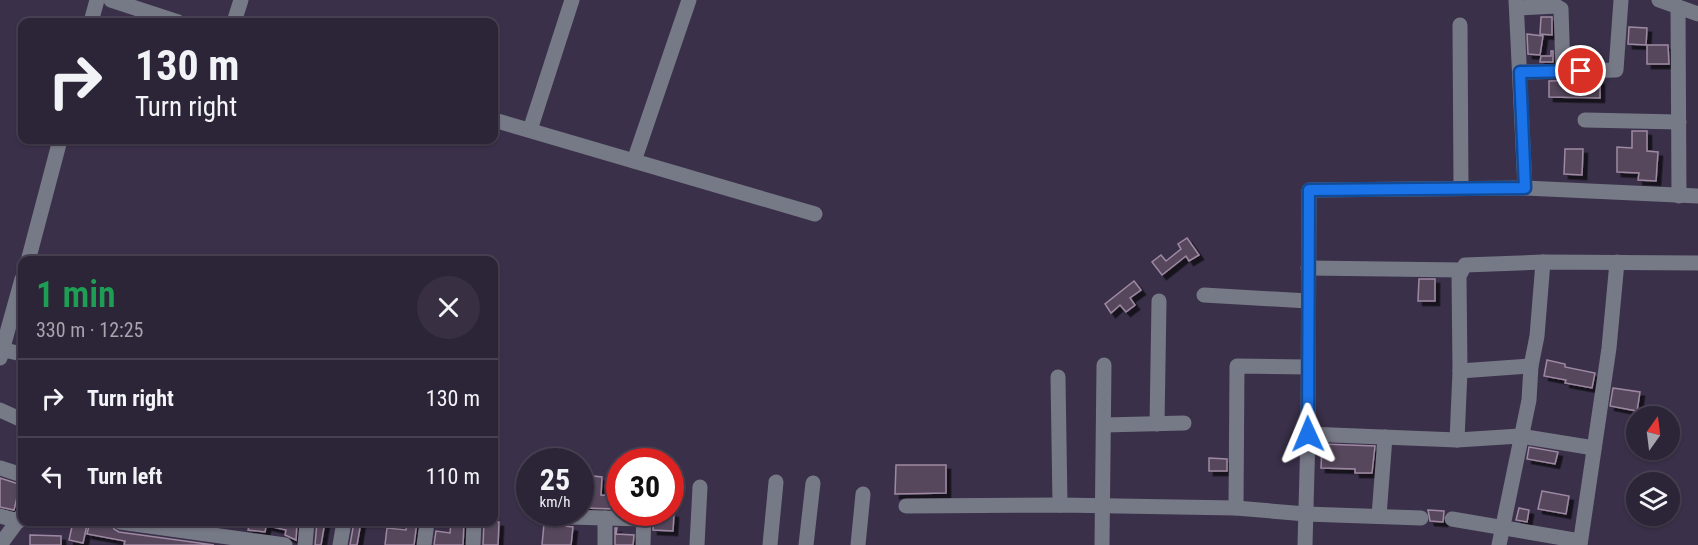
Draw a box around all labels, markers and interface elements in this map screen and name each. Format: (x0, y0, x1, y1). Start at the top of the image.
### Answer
text: 130 m (135, 41, 240, 90)
icon: right (36, 42, 114, 120)
pin (1555, 45, 1606, 96)
icon: arrive (1564, 54, 1597, 87)
text: Turn right (135, 91, 237, 123)
text: 1 min (36, 274, 116, 316)
button: close (417, 276, 480, 339)
text: 330 m · 12:25 (36, 318, 143, 342)
icon: right (36, 382, 69, 415)
text: Turn right (87, 386, 174, 411)
text: 130 m (426, 386, 480, 411)
position arrow (1276, 402, 1340, 466)
north arrow (1626, 406, 1680, 460)
map controls (1626, 406, 1680, 526)
speed limit sign: 30 (606, 448, 684, 526)
icon: left (36, 460, 69, 493)
text: 25 (540, 462, 570, 497)
text: Turn left (87, 464, 162, 489)
text: 110 m (426, 464, 480, 489)
button: layers (1626, 472, 1680, 526)
text: km/h (540, 493, 570, 511)

